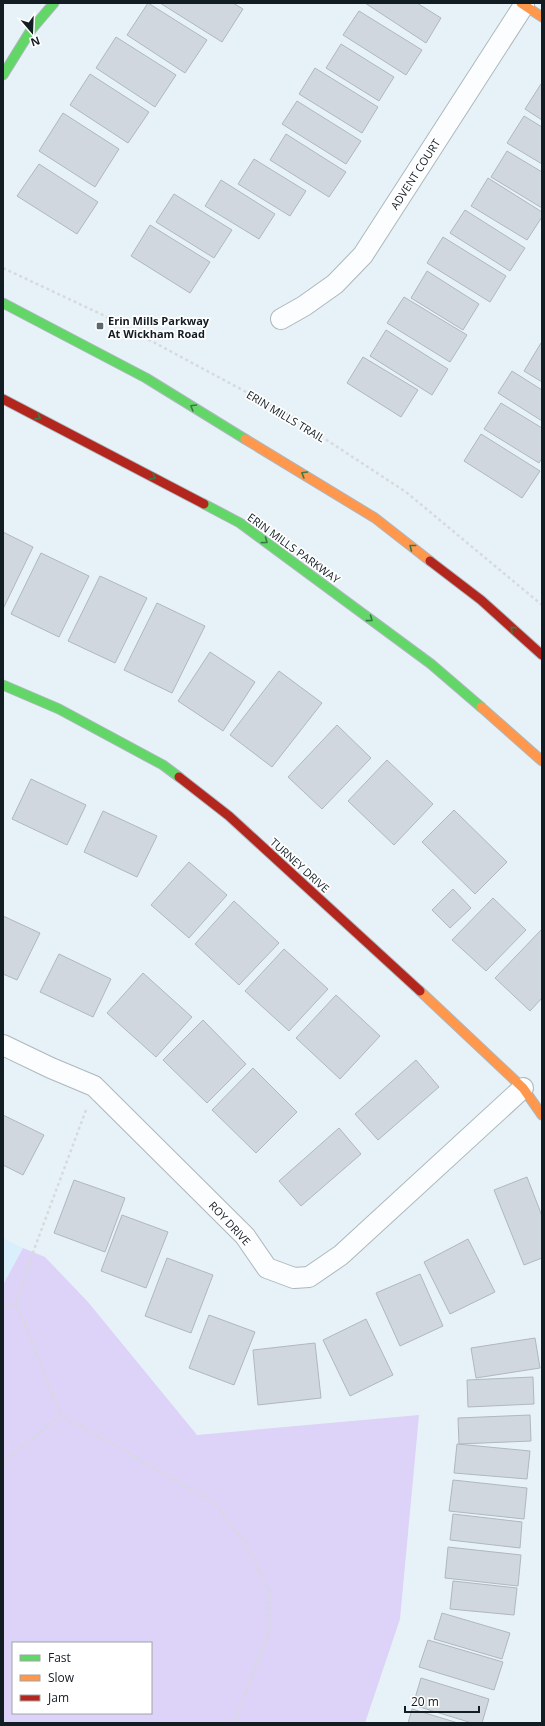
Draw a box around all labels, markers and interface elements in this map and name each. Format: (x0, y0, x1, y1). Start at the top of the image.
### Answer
north arrow (12, 12, 52, 52)
text: N (29, 33, 42, 50)
street label: ADVENT COURT (387, 136, 443, 212)
place label: Erin Mills Parkway At Wickham Road (108, 313, 210, 341)
marker: Erin Mills Parkway At Wickham Road (95, 321, 105, 331)
street label: ERIN MILLS TRAIL (244, 387, 328, 445)
one-way arrow (190, 404, 197, 411)
one-way arrow (33, 412, 41, 420)
one-way arrow (149, 472, 156, 480)
one-way arrow (301, 472, 308, 479)
street label: ERIN MILLS PARKWAY (245, 509, 344, 587)
one-way arrow (261, 537, 268, 544)
one-way arrow (410, 544, 417, 551)
one-way arrow (366, 614, 373, 622)
one-way arrow (510, 626, 518, 634)
street label: TURNEY DRIVE (267, 834, 333, 896)
street label: ROY DRIVE (206, 1198, 254, 1248)
legend (12, 1642, 152, 1714)
text: Fast (48, 1649, 71, 1666)
text: Slow (48, 1669, 75, 1686)
scale bar (405, 1688, 479, 1714)
text: Jam (47, 1689, 69, 1706)
text: 20 m (411, 1693, 439, 1710)

